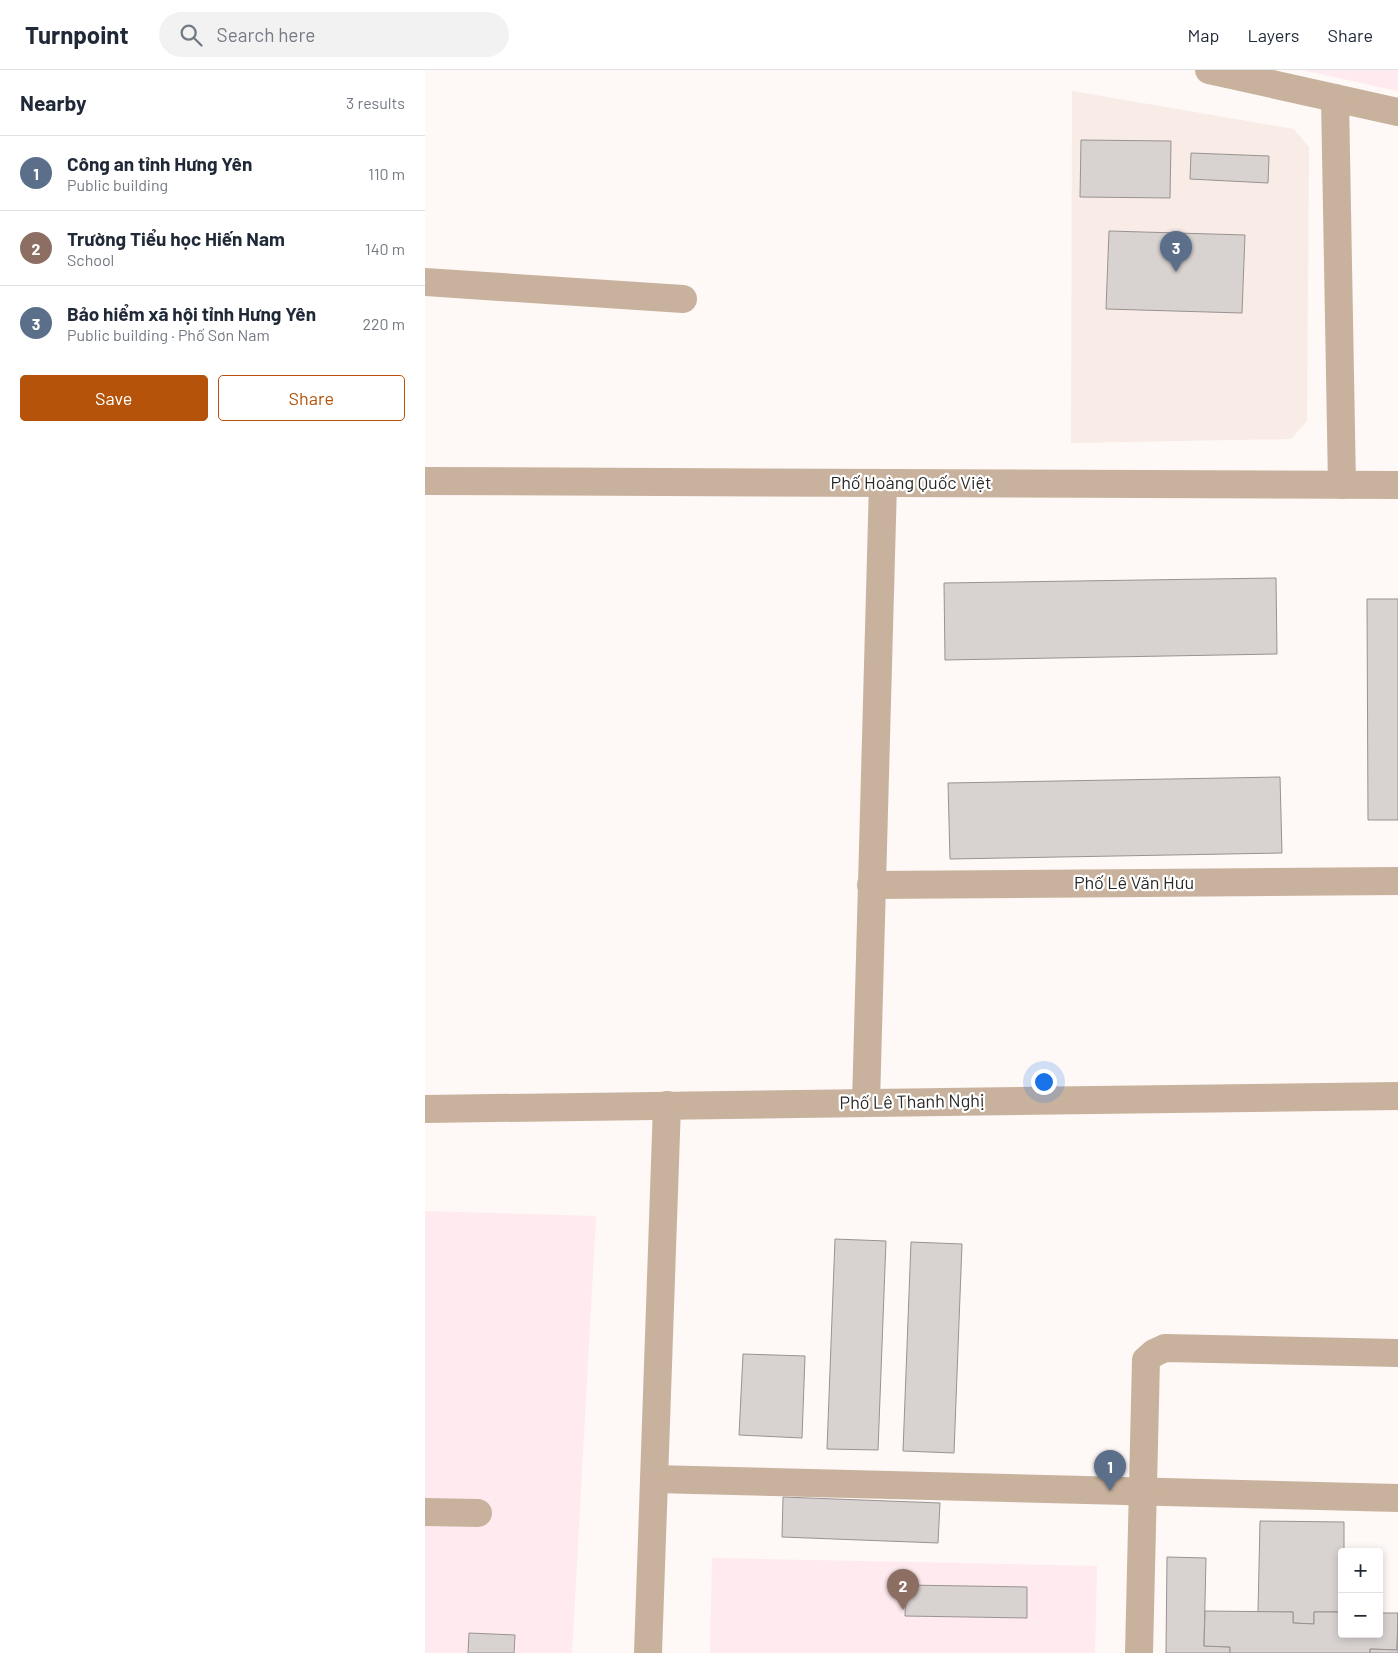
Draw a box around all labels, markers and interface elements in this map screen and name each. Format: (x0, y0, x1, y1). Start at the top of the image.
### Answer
search box (159, 12, 509, 57)
text: Turnpoint (25, 20, 129, 49)
icon: search (177, 21, 205, 49)
text: Search here (217, 23, 315, 46)
text: Map (1187, 24, 1219, 46)
text: Layers (1247, 24, 1300, 46)
text: Share (1328, 24, 1373, 46)
text: Nearby (20, 90, 86, 115)
text: 3 results (346, 93, 405, 112)
text: Công an tỉnh Hưng Yên (67, 152, 252, 175)
text: 1 (33, 164, 39, 183)
text: 110 m (368, 164, 405, 183)
text: Public building (67, 175, 168, 194)
text: Trường Tiểu học Hiến Nam (67, 227, 285, 250)
pin: 3 (1160, 231, 1192, 272)
text: 2 (32, 239, 40, 258)
text: 140 m (365, 239, 405, 258)
text: School (67, 250, 114, 269)
text: Bảo hiểm xã hội tỉnh Hưng Yên (67, 302, 316, 325)
text: 3 (32, 314, 40, 333)
text: 220 m (362, 314, 405, 333)
text: Public building · Phố Sơn Nam (67, 325, 270, 344)
button: Save (20, 375, 208, 421)
button: Share (218, 375, 405, 421)
street label: Phố Hoàng Quốc Việt (830, 471, 992, 493)
street label: Phố Lê Văn Hưu (1074, 871, 1194, 893)
your location (1031, 1069, 1057, 1095)
street label: Phố Lê Thanh Nghị (839, 1089, 985, 1113)
pin: 1 (1094, 1450, 1126, 1491)
map controls (1338, 1548, 1383, 1638)
button: + (1338, 1548, 1383, 1593)
pin: 2 (887, 1569, 919, 1610)
button: − (1338, 1593, 1383, 1638)

